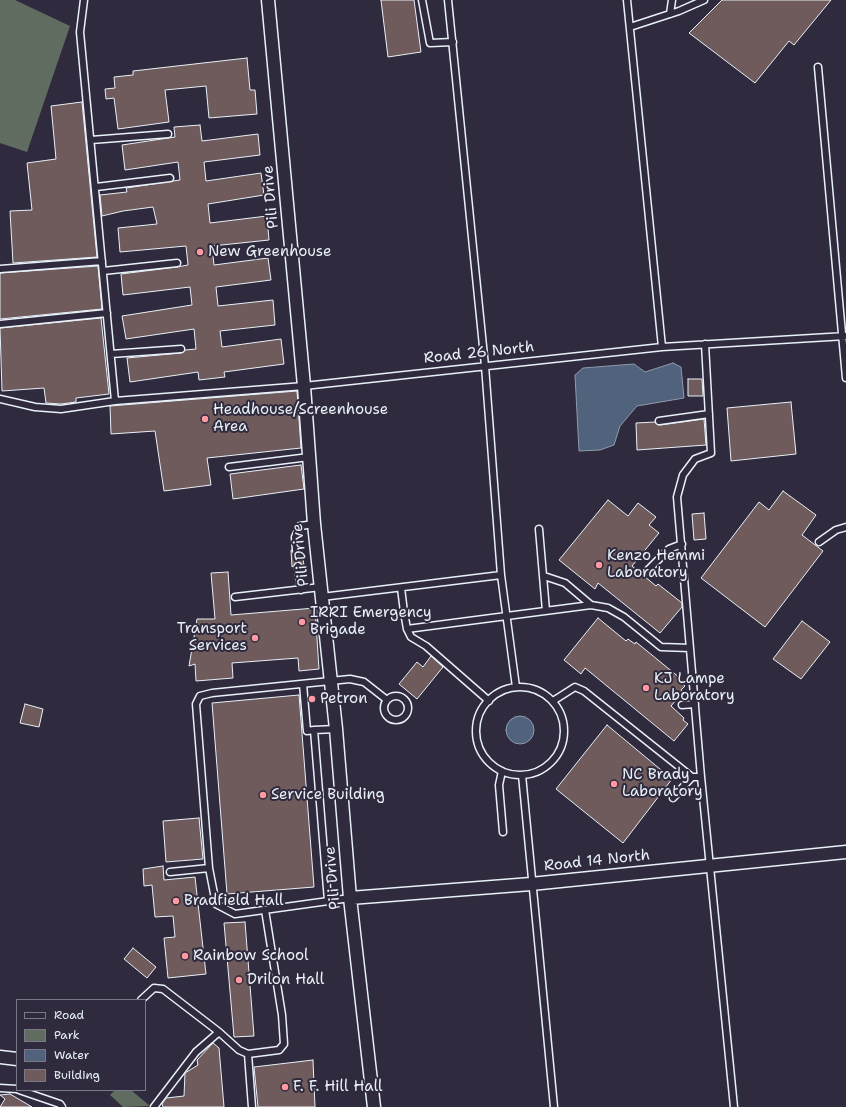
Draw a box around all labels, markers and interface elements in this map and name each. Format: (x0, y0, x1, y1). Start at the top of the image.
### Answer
street label: Pili Drive (259, 165, 283, 229)
place label: New Greenhouse (208, 243, 331, 261)
marker: New Greenhouse (195, 247, 205, 257)
street label: Road 26 North (423, 338, 535, 368)
place label: Headhouse/Screenhouse Area (213, 401, 388, 436)
marker: Headhouse/Screenhouse Area (200, 414, 210, 424)
street label: Pili Drive (289, 523, 313, 587)
place label: Kenzo Hemmi Laboratory (607, 547, 705, 582)
marker: Kenzo Hemmi Laboratory (594, 560, 604, 570)
place label: IRRI Emergency Brigade (310, 604, 432, 639)
marker: IRRI Emergency Brigade (297, 617, 307, 627)
place label: Transport Services (177, 620, 247, 655)
marker: Transport Services (250, 633, 260, 643)
place label: KJ Lampe Laboratory (654, 670, 735, 705)
marker: KJ Lampe Laboratory (641, 683, 651, 693)
place label: Petron (320, 690, 367, 708)
marker: Petron (307, 694, 317, 704)
place label: NC Brady Laboratory (622, 766, 703, 801)
marker: NC Brady Laboratory (609, 779, 619, 789)
place label: Service Building (271, 786, 385, 804)
marker: Service Building (258, 790, 268, 800)
street label: Pili Drive (321, 846, 345, 910)
street label: Road 14 North (543, 846, 651, 876)
place label: Bradfield Hall (184, 892, 284, 910)
marker: Bradfield Hall (171, 896, 181, 906)
place label: Rainbow School (193, 947, 309, 965)
marker: Rainbow School (180, 951, 190, 961)
place label: Drilon Hall (247, 971, 324, 989)
marker: Drilon Hall (234, 975, 244, 985)
legend (16, 999, 146, 1091)
text: Road (54, 1007, 84, 1023)
text: Park (54, 1027, 80, 1043)
text: Water (54, 1047, 89, 1063)
text: Building (54, 1067, 100, 1083)
place label: F. F. Hill Hall (293, 1078, 383, 1096)
marker: F. F. Hill Hall (280, 1082, 290, 1092)

